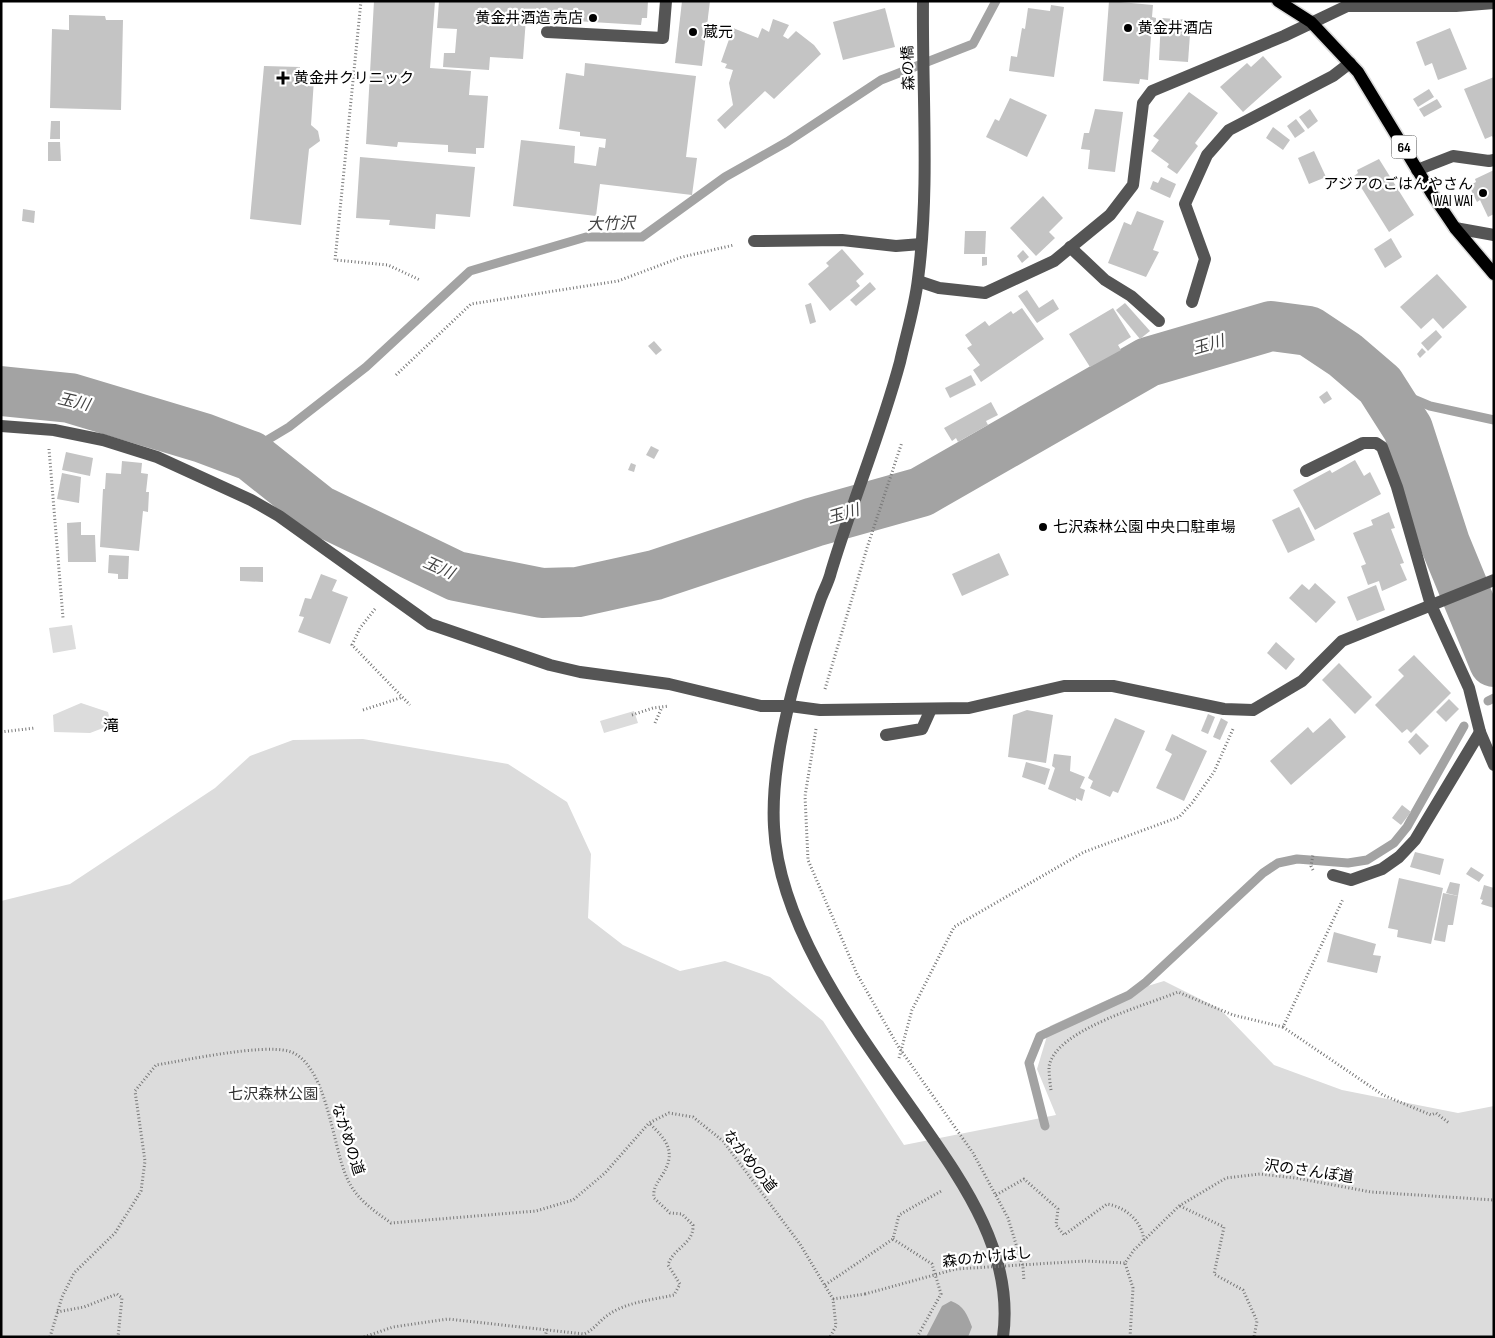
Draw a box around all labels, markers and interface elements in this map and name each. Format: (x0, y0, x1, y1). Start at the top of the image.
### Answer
place label: 黄金井酒造 売店 (476, 9, 583, 28)
marker: 黄金井酒造 売店 (587, 12, 599, 24)
place label: 黄金井酒店 (1138, 19, 1213, 38)
marker: 黄金井酒店 (1122, 22, 1134, 34)
place label: 蔵元 (703, 23, 733, 42)
marker: 蔵元 (687, 26, 699, 38)
street label: 森の橋 (898, 45, 919, 91)
place label: 黄金井クリニック (294, 69, 414, 88)
marker: 黄金井クリニック (276, 71, 290, 85)
road number: 64 (1392, 136, 1416, 158)
place label: アジアのごはんやさん WAI WAI (1324, 175, 1473, 211)
marker: アジアのごはんやさん WAI WAI (1477, 187, 1489, 199)
water label: 大竹沢 (587, 214, 637, 235)
water label: 玉川 (1190, 331, 1228, 359)
water label: 玉川 (56, 390, 93, 416)
water label: 玉川 (825, 500, 863, 528)
place label: 七沢森林公園 中央口駐車場 (1053, 518, 1235, 537)
marker: 七沢森林公園 中央口駐車場 (1037, 521, 1049, 533)
water label: 玉川 (420, 553, 459, 584)
district label: 滝 (103, 717, 119, 736)
park label: 七沢森林公園 (228, 1085, 318, 1104)
street label: ながめの道 (327, 1101, 368, 1178)
street label: ながめの道 (719, 1126, 781, 1196)
street label: 沢のさんぽ道 (1263, 1156, 1355, 1187)
street label: 森のかけはし (941, 1243, 1033, 1272)

